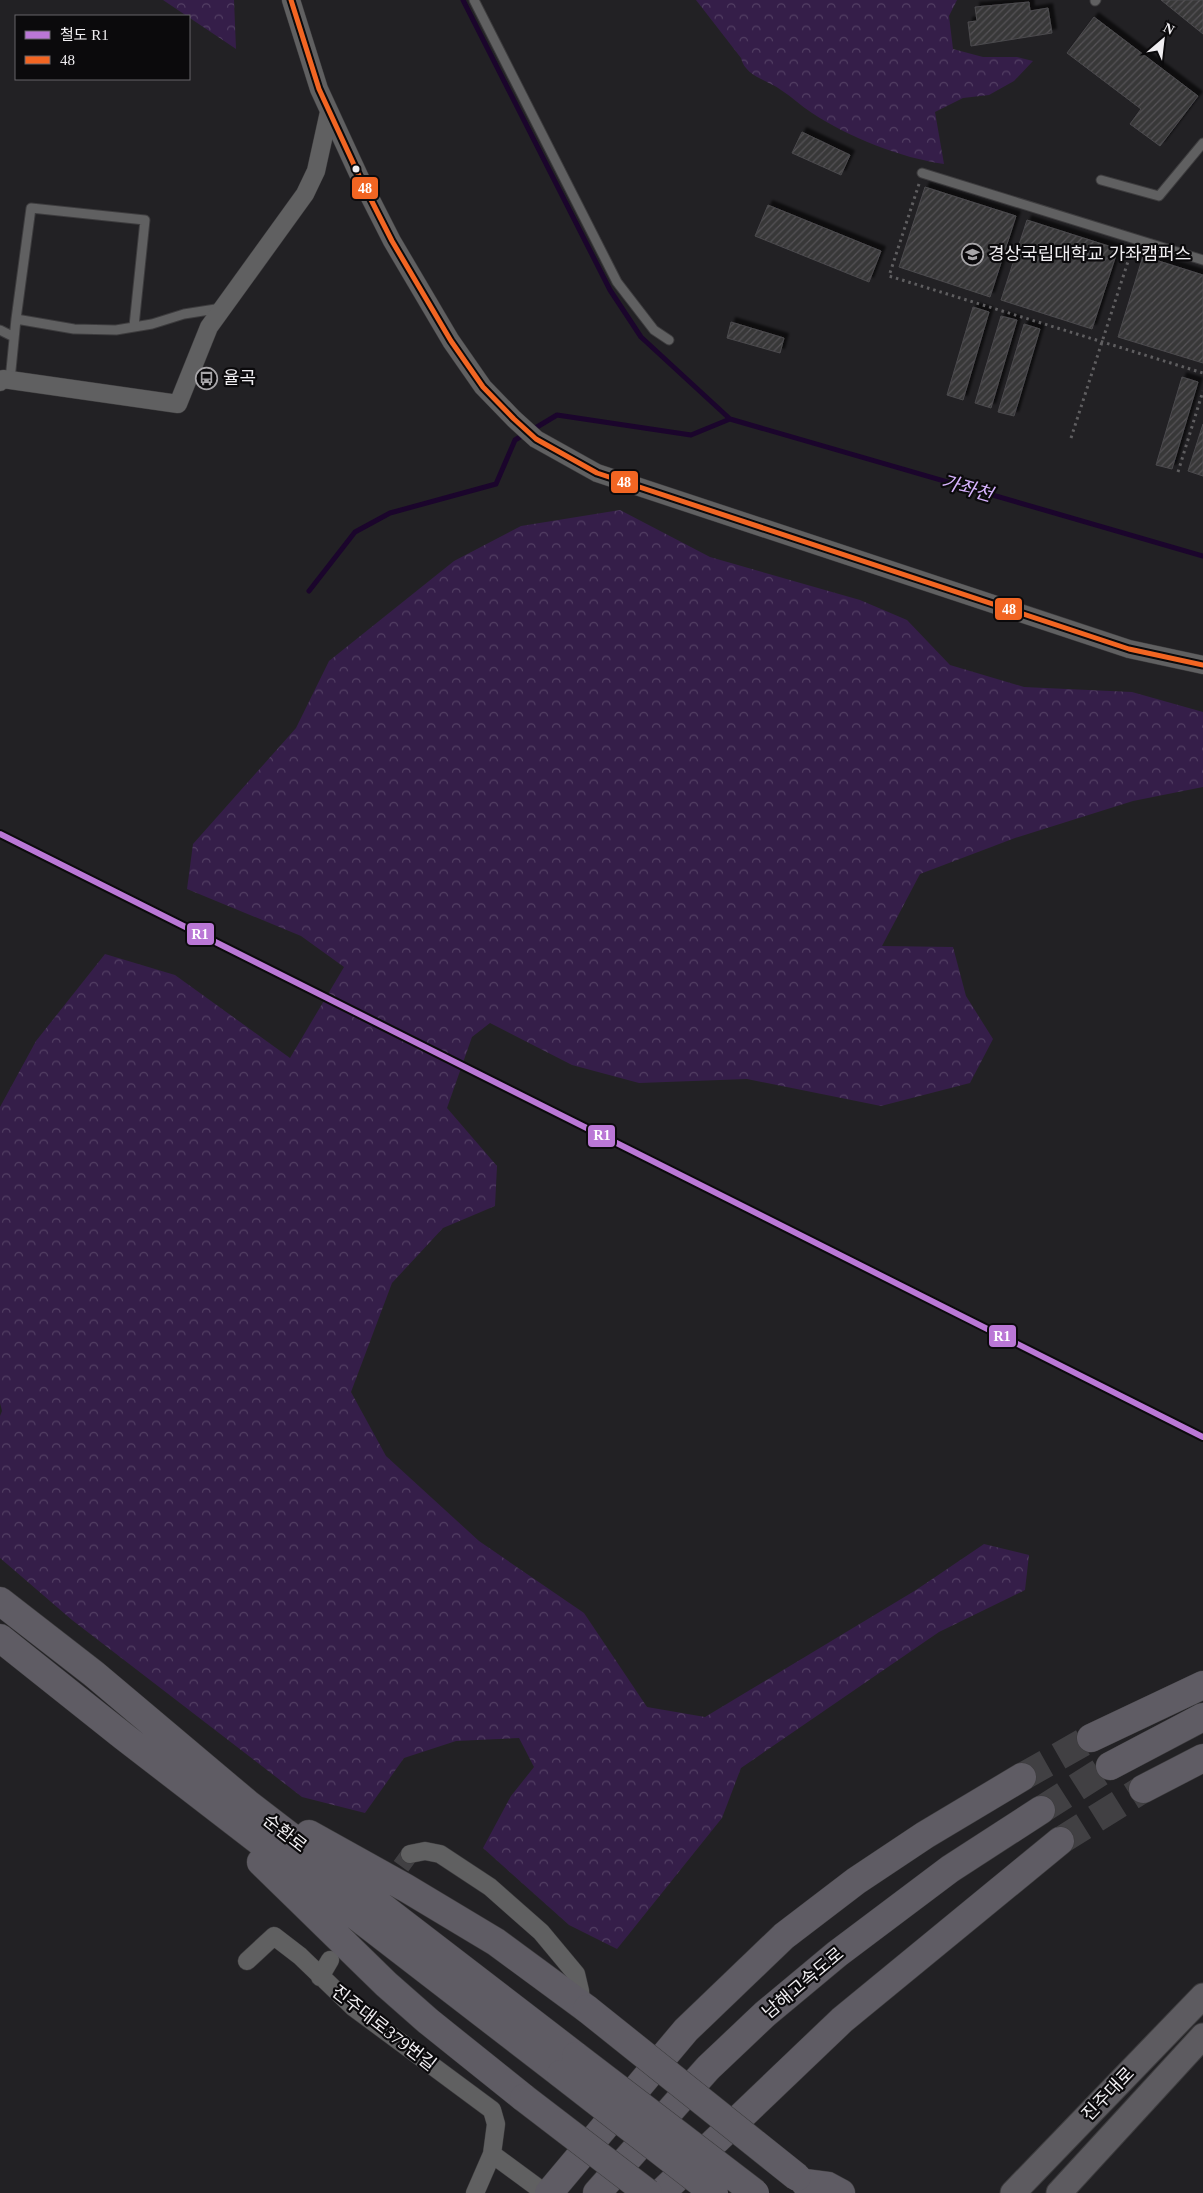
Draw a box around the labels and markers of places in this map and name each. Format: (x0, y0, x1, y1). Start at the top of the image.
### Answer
unlabelled marker (351, 164, 361, 174)
school or university icon: 경상국립대학교 가좌캠퍼스 (960, 242, 984, 266)
place label: 경상국립대학교 가좌캠퍼스 (988, 244, 1191, 264)
bus stop icon: 율곡 (195, 366, 219, 390)
place label: 율곡 (223, 368, 256, 388)

